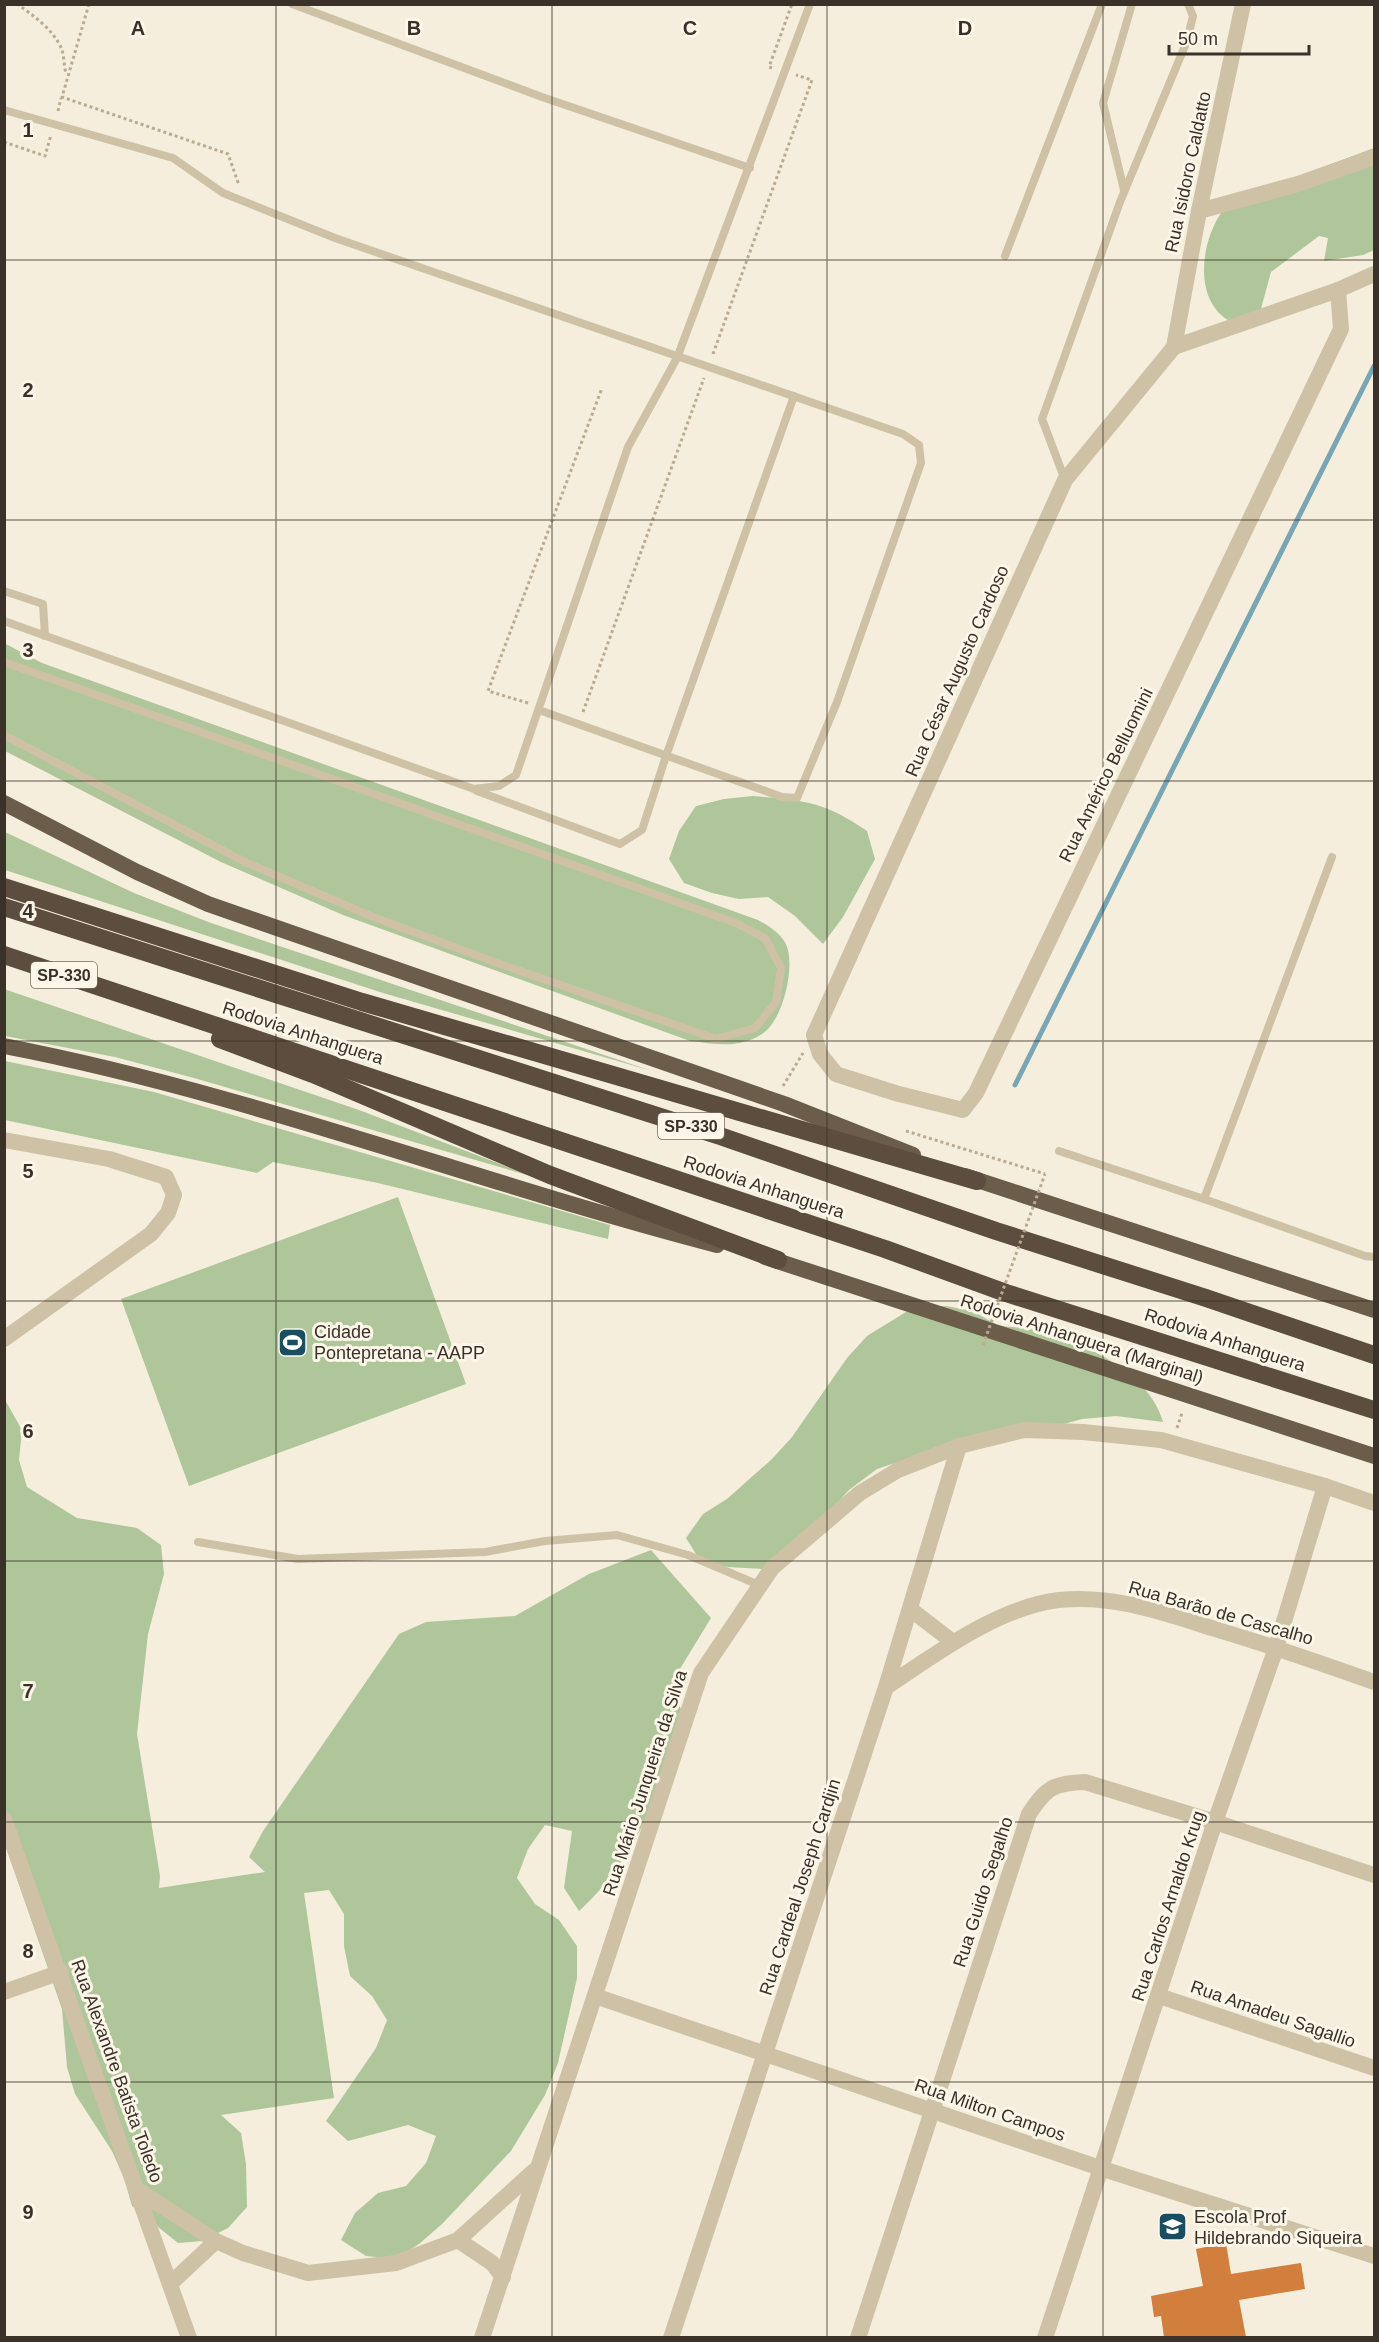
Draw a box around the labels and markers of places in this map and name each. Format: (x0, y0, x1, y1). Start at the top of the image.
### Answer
place label: Cidade Pontepretana - AAPP (314, 1322, 485, 1363)
sports icon: Cidade Pontepretana - AAPP (277, 1326, 309, 1358)
place label: Escola Prof Hildebrando Siqueira (1194, 2207, 1363, 2248)
school or university icon: Escola Prof Hildebrando Siqueira (1157, 2211, 1189, 2243)

